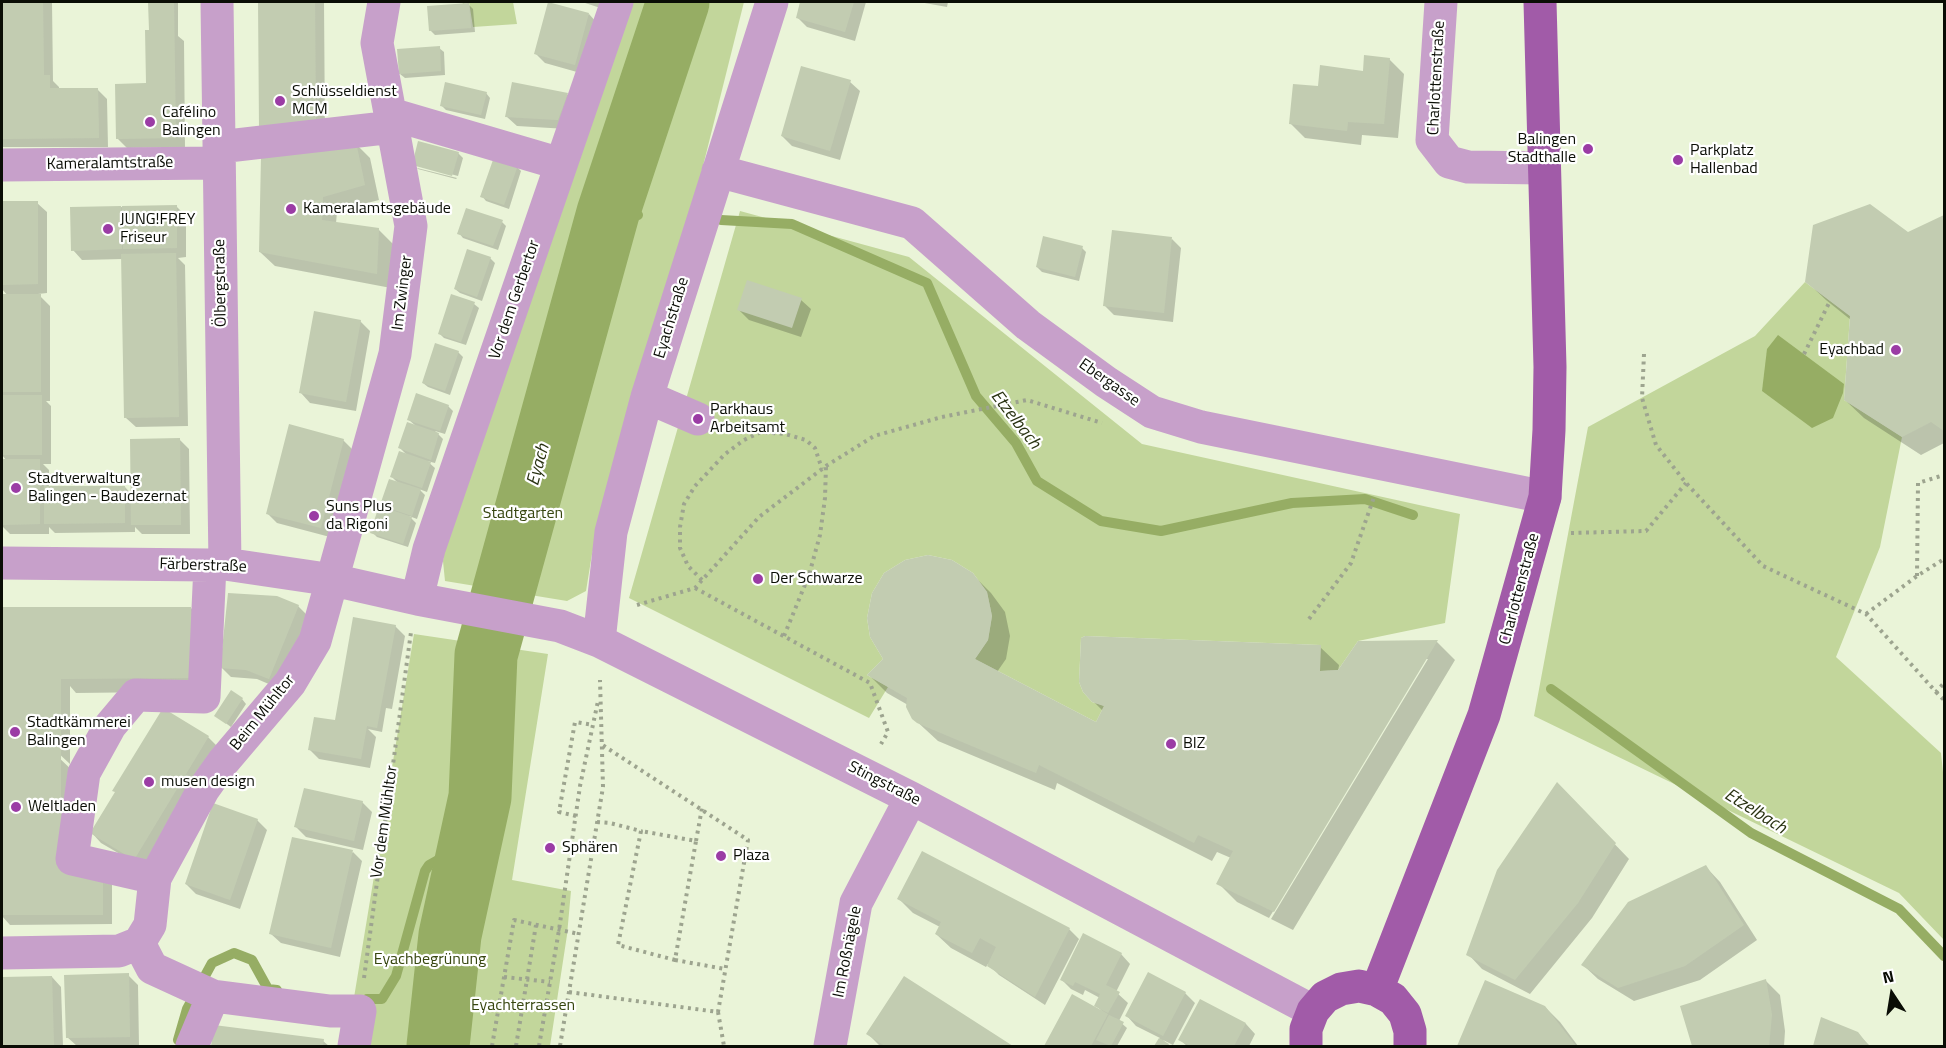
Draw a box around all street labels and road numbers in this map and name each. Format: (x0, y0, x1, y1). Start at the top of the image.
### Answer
street label: Charlottenstraße (1424, 20, 1450, 136)
street label: Kameralamtstraße (47, 153, 173, 175)
street label: Vor dem Gerbertor (486, 238, 544, 362)
street label: Ölbergstraße (211, 239, 231, 327)
street label: Im Zwinger (389, 254, 417, 332)
street label: Eyachstraße (651, 275, 693, 361)
street label: Ebergasse (1075, 355, 1143, 411)
street label: Charlottenstraße (1496, 531, 1544, 647)
street label: Färberstraße (159, 555, 247, 577)
street label: Beim Mühltor (227, 671, 299, 755)
street label: Stingstraße (845, 758, 923, 810)
street label: Vor dem Mühltor (368, 764, 402, 880)
street label: Im Roßnägele (830, 905, 866, 999)

